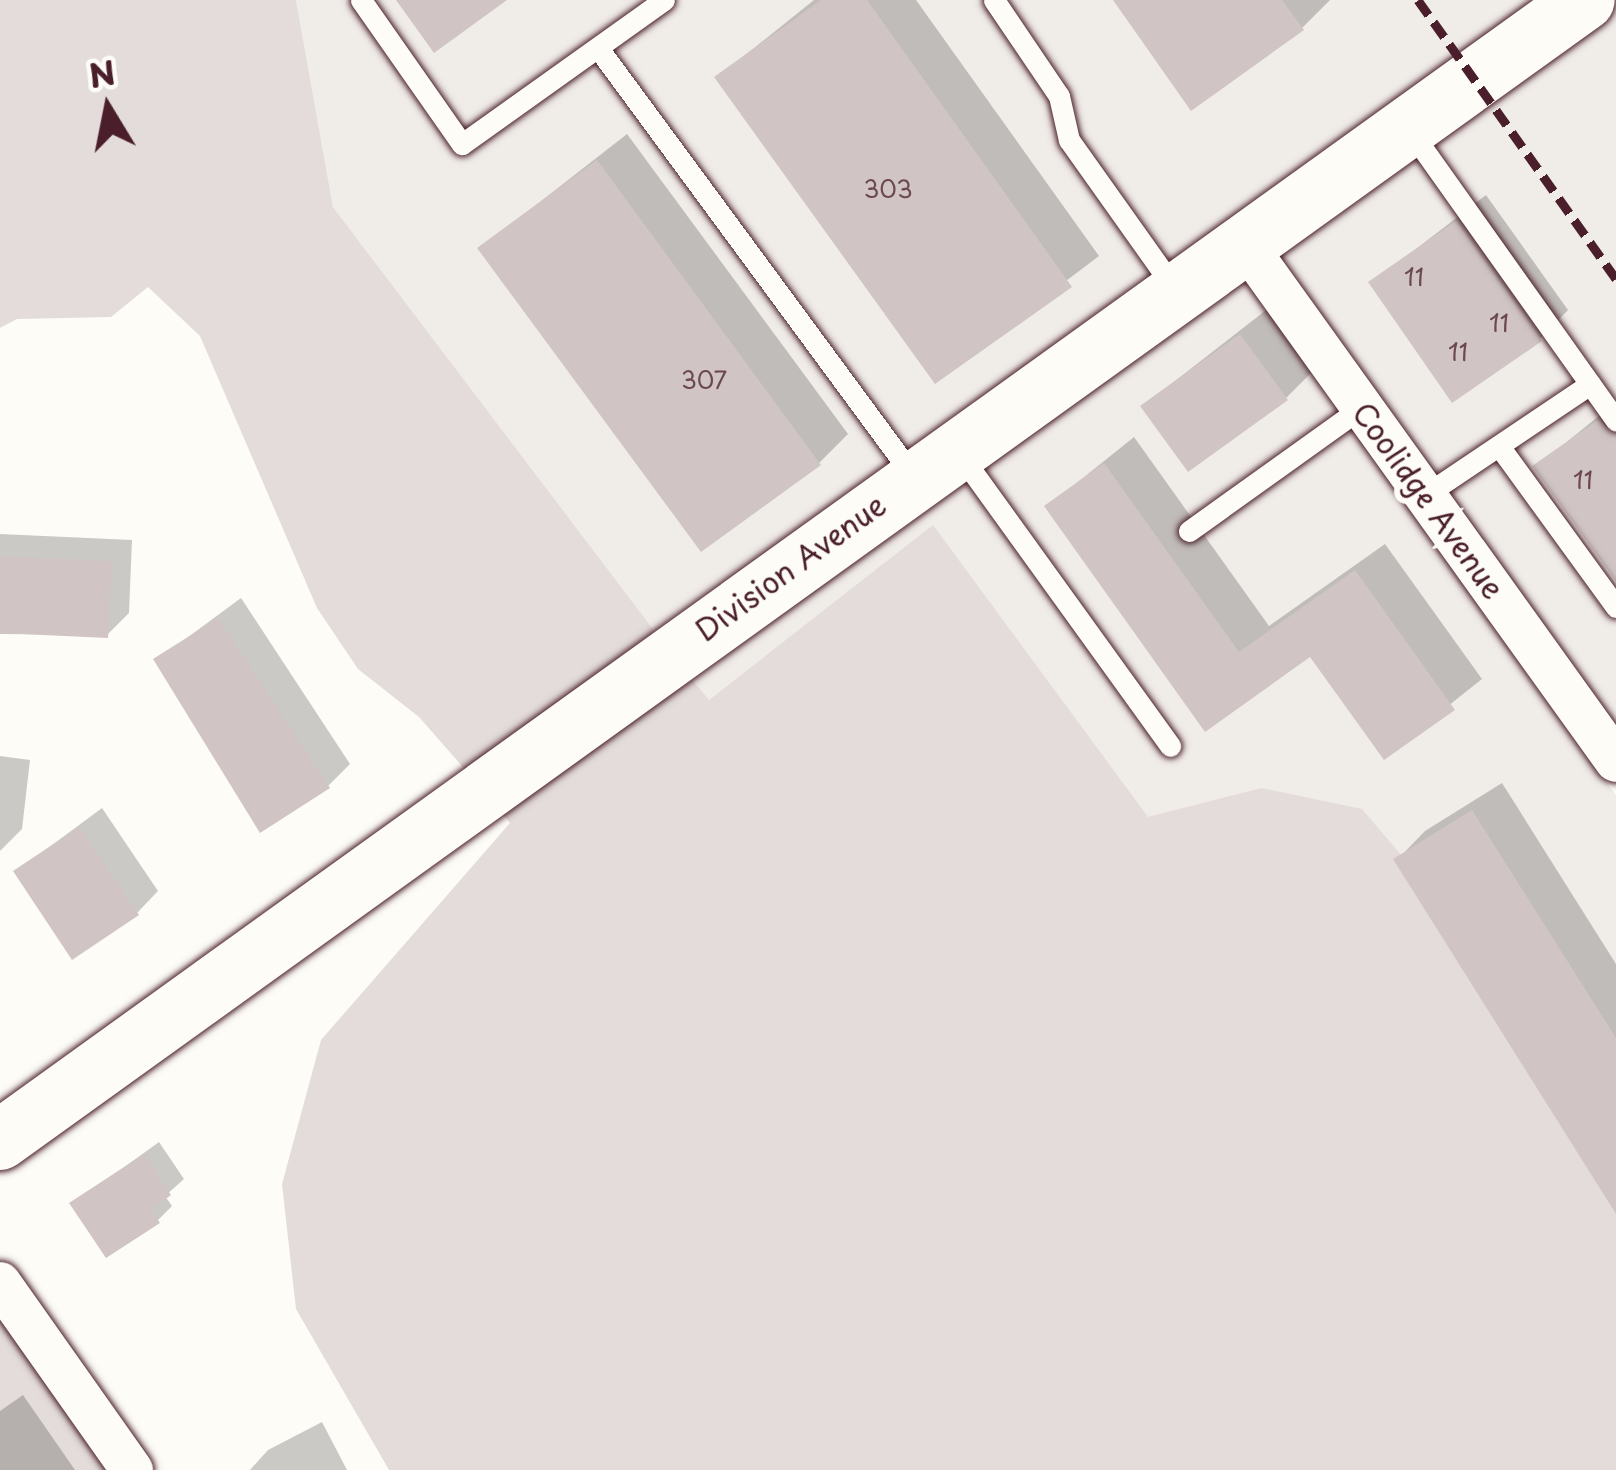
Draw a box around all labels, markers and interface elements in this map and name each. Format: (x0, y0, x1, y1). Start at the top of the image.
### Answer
text: N (85, 46, 119, 99)
north arrow (48, 48, 168, 168)
house number: 303 (863, 175, 913, 203)
house number: 11 (1404, 263, 1424, 291)
house number: 11 (1489, 309, 1509, 337)
house number: 11 (1448, 338, 1468, 366)
house number: 307 (681, 366, 727, 394)
street label: Coolidge Avenue (1345, 394, 1513, 606)
house number: 11 (1573, 466, 1593, 494)
street label: Division Avenue (688, 486, 892, 648)

